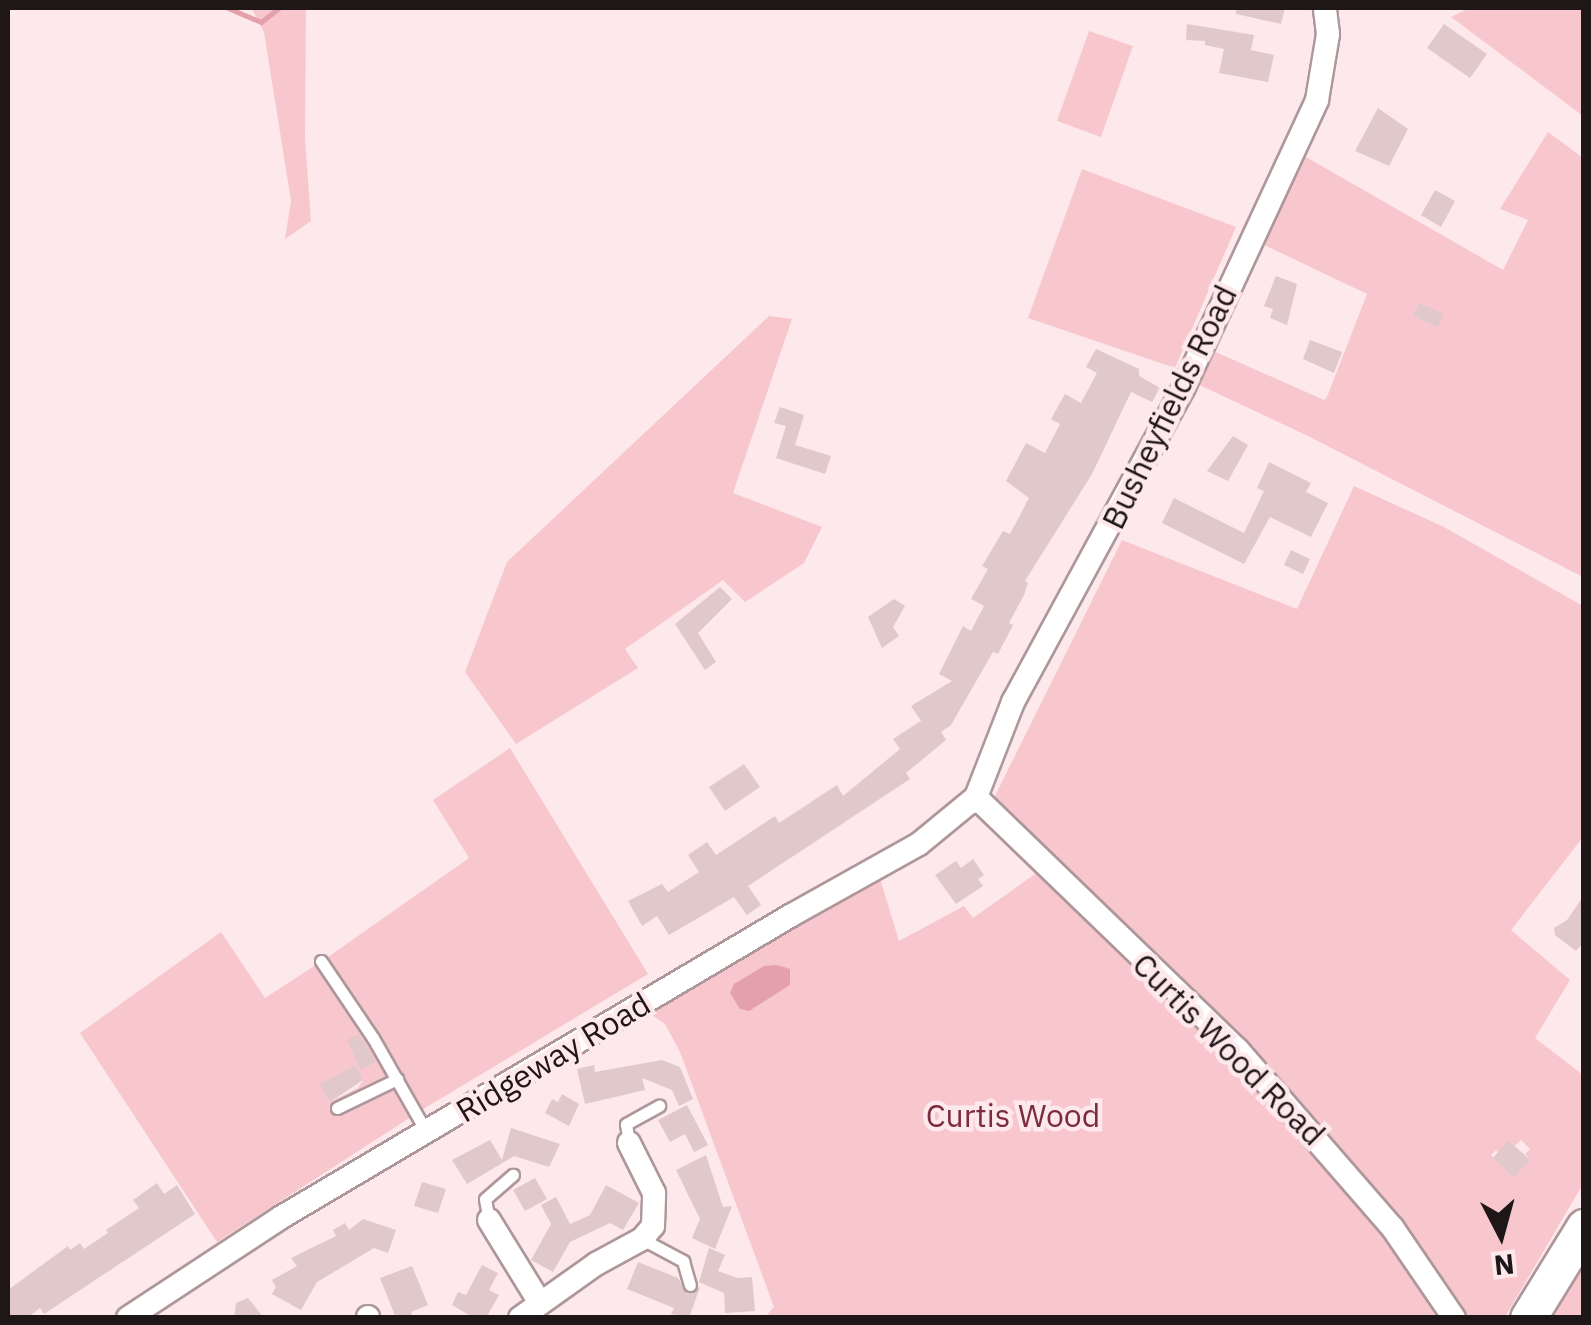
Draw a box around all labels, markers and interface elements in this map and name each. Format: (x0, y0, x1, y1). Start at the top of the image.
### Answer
street label: Busheyfields Road (1093, 279, 1245, 535)
street label: Curtis Wood Road (1125, 945, 1333, 1153)
street label: Ridgeway Road (449, 984, 657, 1130)
park label: Curtis Wood (926, 1096, 1100, 1134)
north arrow (1451, 1185, 1551, 1285)
text: N (1492, 1246, 1516, 1285)

